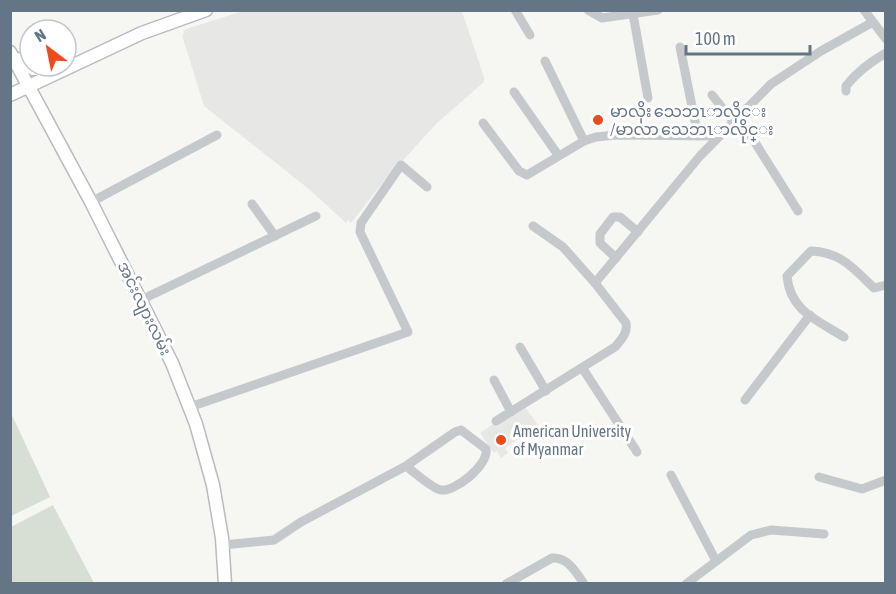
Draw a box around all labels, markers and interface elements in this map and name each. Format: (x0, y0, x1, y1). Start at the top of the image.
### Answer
north arrow (18, 18, 78, 78)
scale bar (686, 18, 810, 56)
text: N (31, 25, 49, 45)
text: 100 m (695, 28, 736, 49)
place label: မာလိုး သေဘၤာလိုင္း /မာလာ သေဘၤာလိုင္း (610, 101, 774, 144)
marker: မာလိုး သေဘၤာလိုင္း /မာလာ သေဘၤာလိုင္း (591, 113, 605, 127)
street label: အင်းလျားလမ်း (110, 257, 177, 360)
place label: American University of Myanmar (513, 422, 632, 459)
marker: American University of Myanmar (494, 433, 508, 447)

